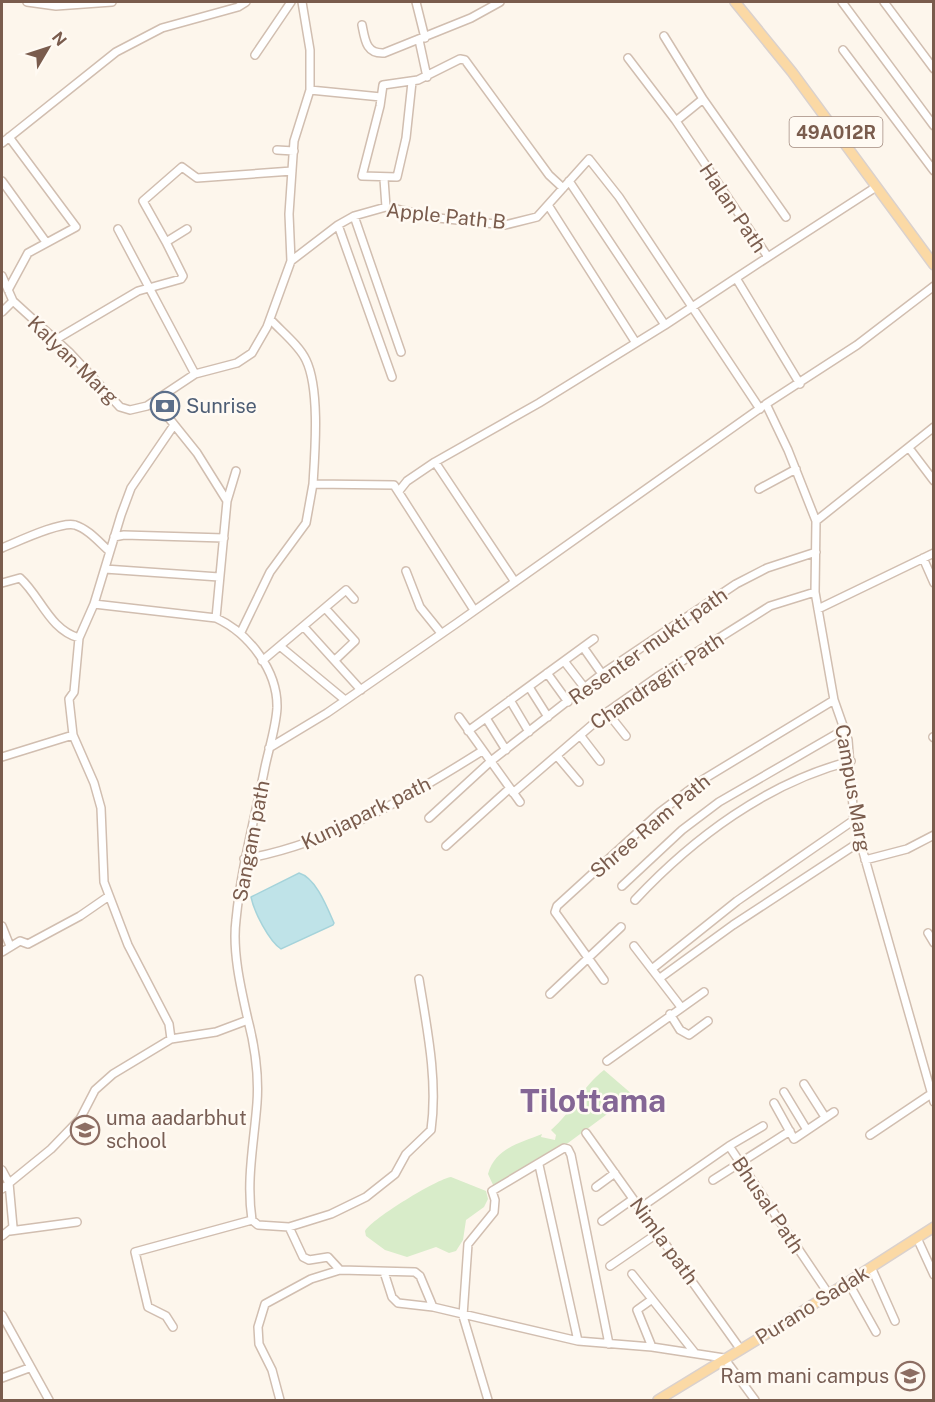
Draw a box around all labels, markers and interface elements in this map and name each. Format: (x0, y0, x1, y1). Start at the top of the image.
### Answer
north arrow (18, 18, 78, 78)
text: N (48, 28, 71, 50)
road number: 49A012R (790, 117, 882, 147)
street label: Halan Path (694, 159, 772, 257)
street label: Apple Path B (385, 198, 507, 234)
street label: Kalyan Marg (23, 311, 123, 409)
bank icon: Sunrise (149, 390, 181, 422)
place label: Sunrise (186, 394, 257, 418)
street label: Resenter mukti path (564, 582, 732, 710)
street label: Chandragiri Path (586, 627, 728, 735)
street label: Campus Marg (830, 722, 876, 854)
street label: Shree Ram Path (585, 769, 715, 883)
street label: Kunjapark path (297, 771, 435, 855)
street label: Sangam path (227, 778, 275, 904)
district label: Tilottama (520, 1082, 666, 1119)
place label: uma aadarbhut school (106, 1106, 247, 1153)
school or university icon: uma aadarbhut school (69, 1114, 101, 1146)
street label: Bhusal Path (727, 1152, 809, 1258)
street label: Nimla path (625, 1193, 703, 1289)
street label: Purano Sadak (751, 1261, 873, 1349)
school or university icon: Ram mani campus (894, 1360, 926, 1392)
place label: Ram mani campus (720, 1364, 889, 1388)

